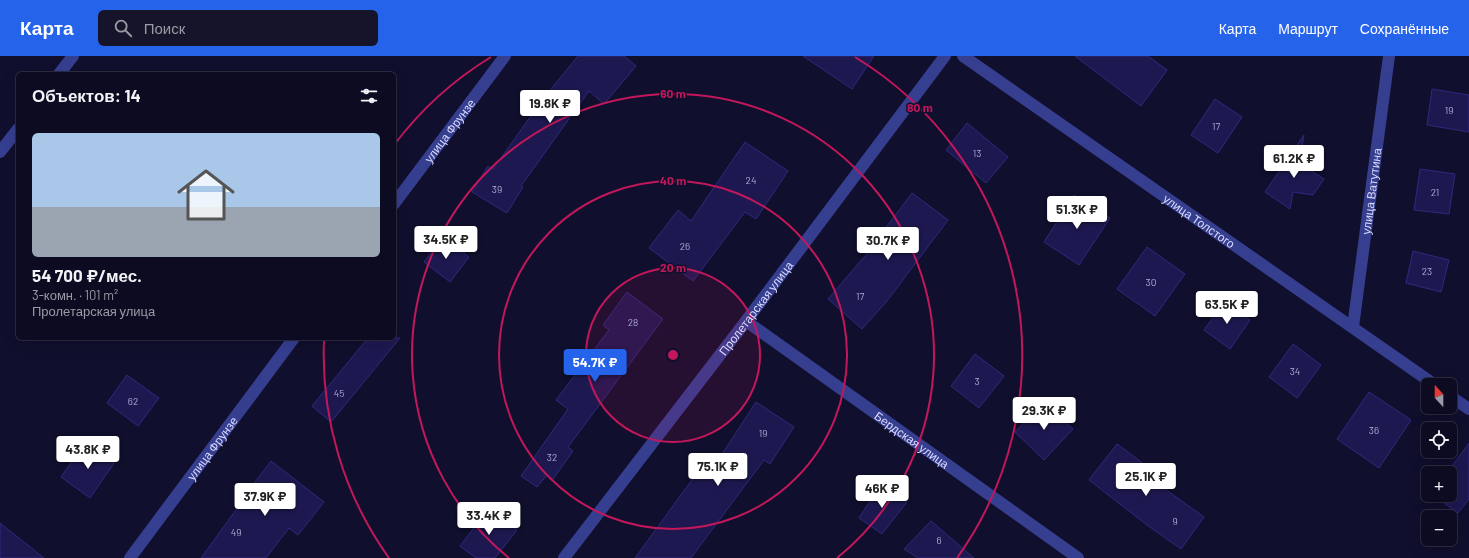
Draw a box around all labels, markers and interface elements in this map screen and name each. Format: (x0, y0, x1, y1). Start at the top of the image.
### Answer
search box (98, 10, 378, 46)
text: Карта (20, 16, 74, 39)
icon: search (112, 17, 134, 39)
text: Поиск (144, 19, 185, 37)
text: Карта (1219, 20, 1256, 37)
text: Маршрут (1278, 20, 1338, 37)
text: Сохранённые (1360, 20, 1449, 37)
text: Объектов: 14 (32, 85, 141, 105)
icon: filters (358, 85, 380, 107)
text: 60 m (660, 86, 686, 100)
pin: 19.8K ₽ (513, 90, 587, 124)
text: 19.8K ₽ (529, 95, 571, 111)
street label: улица Фрунзе (421, 96, 478, 166)
text: 80 m (907, 100, 933, 114)
house number: 19 (1445, 104, 1453, 116)
house number: 17 (1212, 120, 1220, 132)
pin: 61.2K ₽ (1257, 145, 1331, 179)
house number: 13 (973, 147, 981, 159)
street label: улица Ватутина (1358, 147, 1384, 235)
text: 61.2K ₽ (1273, 150, 1315, 166)
icon: home (170, 159, 242, 231)
text: 40 m (660, 173, 686, 187)
house number: 24 (746, 174, 756, 186)
house number: 39 (492, 183, 502, 195)
house number: 21 (1431, 186, 1439, 198)
street label: улица Толстого (1160, 191, 1238, 251)
pin: 51.3K ₽ (1040, 196, 1114, 230)
text: 51.3K ₽ (1056, 201, 1098, 217)
pin: 34.5K ₽ (409, 226, 483, 260)
pin: 30.7K ₽ (851, 227, 925, 261)
text: 34.5K ₽ (423, 231, 469, 247)
text: 30.7K ₽ (866, 232, 910, 248)
house number: 26 (680, 240, 690, 252)
street label: Пролетарская улица (716, 258, 796, 358)
text: 20 m (660, 260, 686, 274)
text: 54 700 ₽/мес. (32, 265, 142, 285)
house number: 23 (1422, 265, 1432, 277)
house number: 30 (1146, 276, 1156, 288)
text: 3-комн. · 101 m² (32, 287, 118, 303)
house number: 17 (856, 290, 864, 302)
pin: 63.5K ₽ (1190, 291, 1264, 325)
text: 63.5K ₽ (1205, 296, 1249, 312)
text: Пролетарская улица (32, 303, 155, 319)
house number: 28 (628, 316, 638, 328)
centre of rings (666, 348, 680, 362)
pin: 54.7K ₽ (558, 349, 632, 383)
text: 54.7K ₽ (573, 354, 617, 370)
house number: 34 (1290, 365, 1300, 377)
house number: 3 (974, 375, 980, 387)
north arrow (1421, 378, 1457, 414)
map controls (1421, 378, 1457, 546)
house number: 45 (334, 387, 344, 399)
house number: 62 (128, 395, 138, 407)
pin: 29.3K ₽ (1007, 397, 1081, 431)
text: 29.3K ₽ (1022, 402, 1066, 418)
street label: Бердская улица (872, 408, 952, 471)
street label: улица Фрунзе (184, 413, 240, 483)
button: locate (1421, 422, 1457, 458)
house number: 36 (1369, 424, 1379, 436)
house number: 19 (759, 427, 767, 439)
pin: 43.8K ₽ (51, 436, 125, 470)
text: 43.8K ₽ (65, 441, 111, 457)
house number: 32 (547, 451, 557, 463)
pin: 75.1K ₽ (681, 453, 755, 487)
text: 75.1K ₽ (697, 458, 739, 474)
pin: 25.1K ₽ (1109, 463, 1183, 497)
button: + (1421, 466, 1457, 502)
text: 25.1K ₽ (1125, 468, 1167, 484)
pin: 46K ₽ (854, 475, 910, 509)
text: 46K ₽ (865, 480, 899, 496)
pin: 37.9K ₽ (228, 483, 302, 517)
text: 37.9K ₽ (244, 488, 286, 504)
pin: 33.4K ₽ (452, 502, 526, 536)
text: 33.4K ₽ (466, 507, 512, 523)
button: − (1421, 510, 1457, 546)
house number: 9 (1172, 515, 1178, 527)
house number: 49 (231, 526, 241, 538)
house number: 6 (936, 534, 942, 546)

